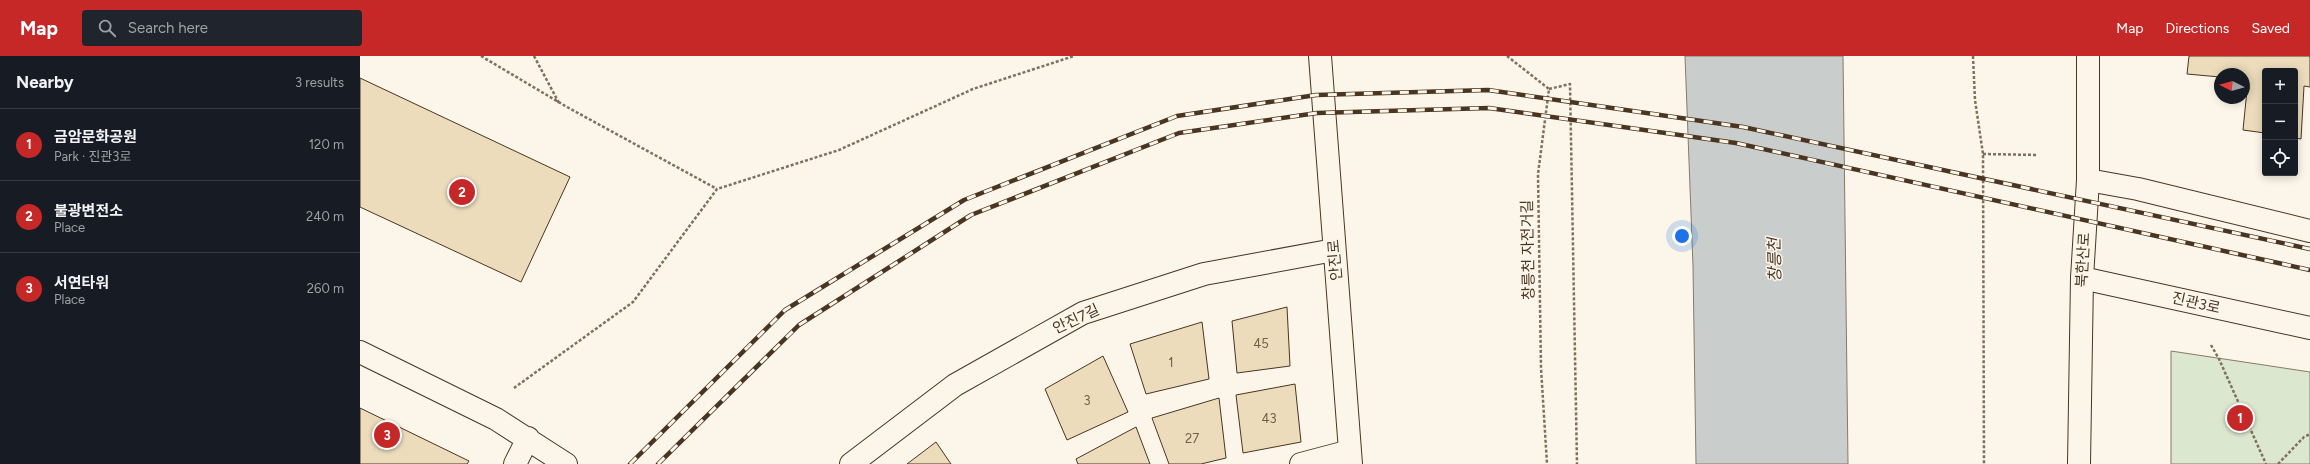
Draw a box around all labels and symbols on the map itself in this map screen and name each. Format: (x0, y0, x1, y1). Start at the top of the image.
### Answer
north arrow (2214, 68, 2250, 104)
pin: 2 (449, 177, 475, 207)
street label: 창릉천 자전거길 (1518, 200, 1538, 300)
your location (1672, 226, 1692, 246)
street label: 북한산로 (2073, 232, 2093, 288)
water label: 창릉천 (1765, 235, 1784, 282)
street label: 안진로 (1324, 239, 1346, 281)
street label: 진관3로 (2170, 289, 2222, 317)
street label: 안진7길 (1050, 300, 1102, 338)
house number: 45 (1253, 336, 1269, 351)
house number: 1 (1168, 355, 1174, 370)
house number: 3 (1083, 393, 1091, 408)
pin: 1 (2227, 403, 2253, 433)
house number: 43 (1261, 411, 1277, 426)
pin: 3 (374, 420, 400, 450)
house number: 27 (1185, 431, 1199, 446)

